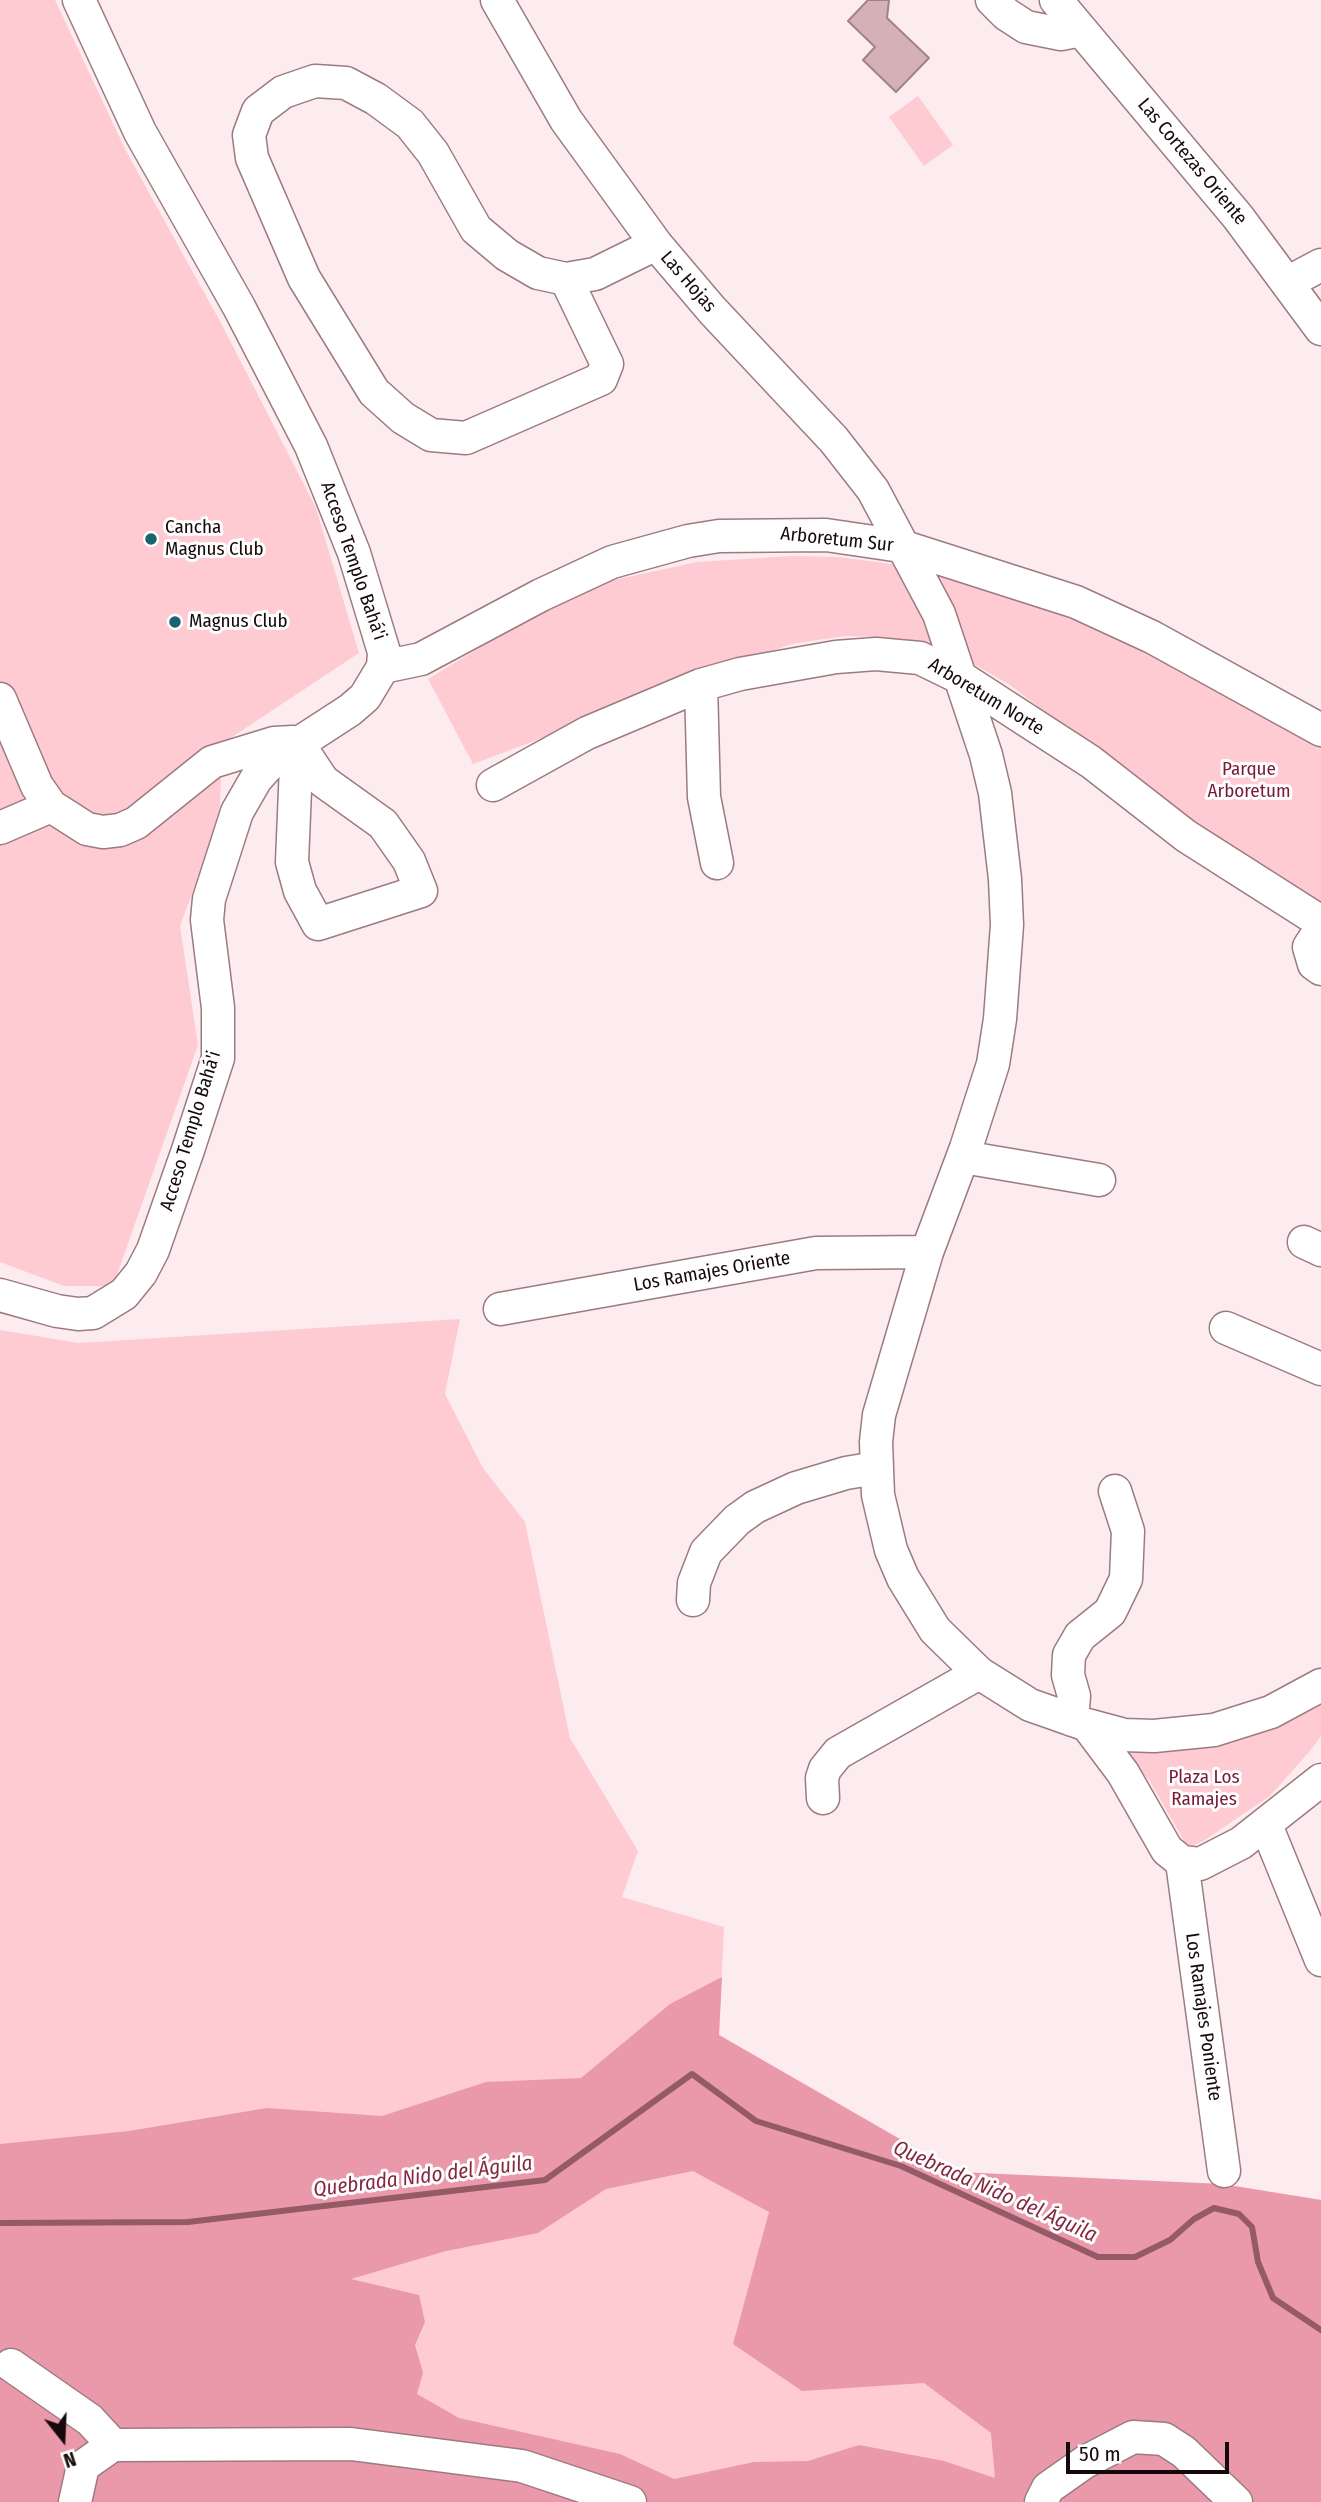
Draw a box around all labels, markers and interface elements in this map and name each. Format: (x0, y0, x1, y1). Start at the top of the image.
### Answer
street label: Las Cortezas Oriente (1132, 94, 1252, 230)
street label: Las Hojas (655, 247, 721, 317)
street label: Acceso Templo Bahá'i (315, 479, 391, 643)
place label: Cancha Magnus Club (165, 517, 264, 561)
street label: Arboretum Sur (779, 523, 895, 557)
marker: Cancha Magnus Club (143, 531, 159, 547)
place label: Magnus Club (189, 611, 288, 633)
marker: Magnus Club (167, 614, 183, 630)
street label: Arboretum Norte (924, 654, 1048, 740)
park label: Parque Arboretum (1208, 759, 1290, 803)
street label: Acceso Templo Bahá'i (156, 1048, 226, 1214)
street label: Los Ramajes Oriente (632, 1247, 792, 1297)
park label: Plaza Los Ramajes (1168, 1767, 1240, 1811)
street label: Los Ramajes Poniente (1180, 1932, 1226, 2102)
water label: Quebrada Nido del Águila (889, 2136, 1101, 2248)
water label: Quebrada Nido del Águila (312, 2151, 534, 2203)
north arrow (28, 2404, 98, 2474)
scale bar (1069, 2428, 1232, 2472)
text: 50 m (1079, 2441, 1121, 2467)
text: N (61, 2447, 79, 2472)

